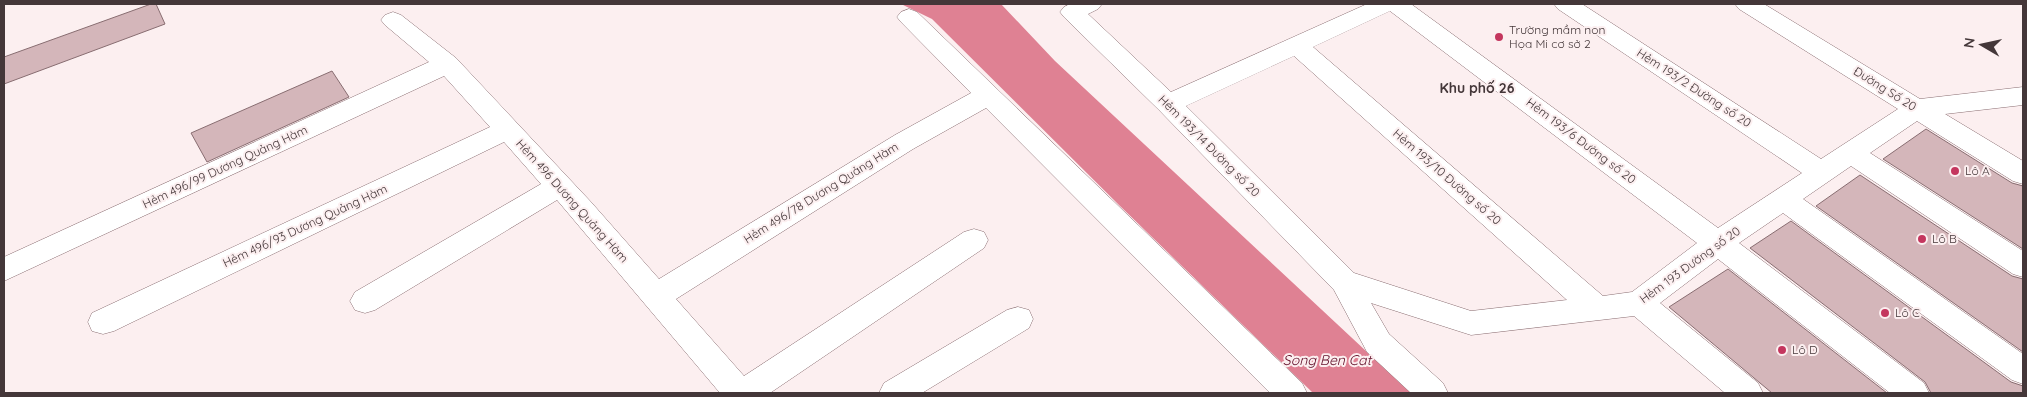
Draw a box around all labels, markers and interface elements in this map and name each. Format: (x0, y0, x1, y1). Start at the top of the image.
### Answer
north arrow (1957, 20, 2007, 70)
place label: Trường mầm non Họa Mi cơ sở 2 (1509, 22, 1605, 51)
marker: Trường mầm non Họa Mi cơ sở 2 (1493, 31, 1505, 43)
text: N (1959, 36, 1979, 49)
street label: Hẻm 193/2 Đường số 20 (1634, 45, 1754, 130)
street label: Đường Số 20 (1851, 63, 1920, 114)
district label: Khu phố 26 (1440, 79, 1515, 97)
street label: Hẻm 193/14 Đường số 20 (1155, 92, 1263, 200)
street label: Hẻm 193/6 Đường số 20 (1524, 94, 1639, 187)
street label: Hẻm 496/99 Dương Quảng Hàm (140, 122, 310, 211)
street label: Hẻm 193/10 Đường số 20 (1390, 126, 1505, 228)
street label: Hẻm 496 Dương Quảng Hàm (513, 136, 632, 265)
street label: Hẻm 496/78 Dương Quảng Hàm (741, 139, 901, 246)
place label: Lô A (1965, 163, 1990, 178)
marker: Lô A (1949, 165, 1961, 177)
street label: Hẻm 496/93 Dương Quảng Hàm (220, 181, 389, 270)
street label: Hẻm 193 Đường số 20 (1636, 223, 1743, 306)
place label: Lô B (1932, 231, 1957, 246)
marker: Lô B (1916, 233, 1928, 245)
place label: Lô C (1895, 305, 1920, 320)
marker: Lô C (1879, 307, 1891, 319)
place label: Lô D (1792, 342, 1818, 357)
marker: Lô D (1776, 344, 1788, 356)
water label: Song Ben Cat (1283, 351, 1373, 369)

